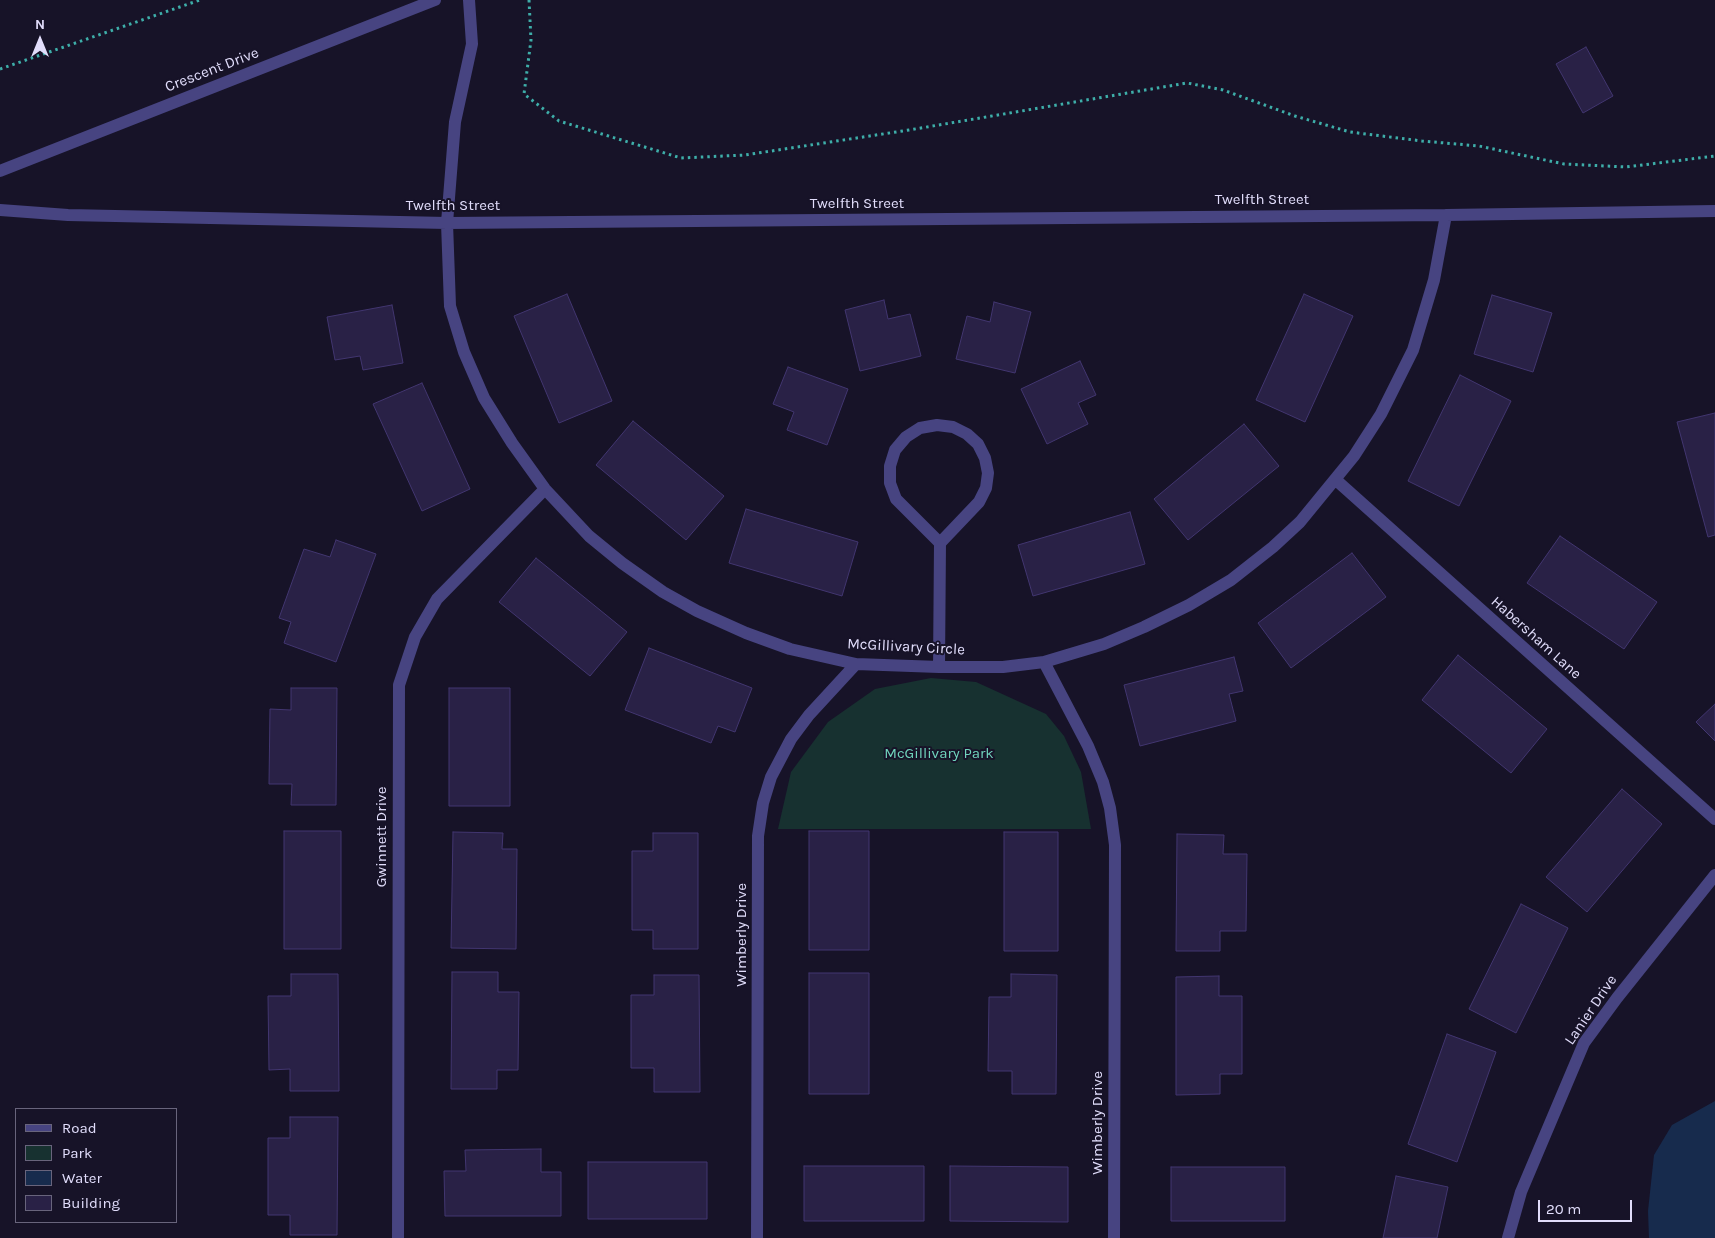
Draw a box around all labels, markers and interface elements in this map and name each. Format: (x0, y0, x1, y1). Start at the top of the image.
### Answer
north arrow (15, 15, 65, 65)
text: N (35, 16, 45, 33)
street label: Crescent Drive (163, 44, 261, 96)
street label: Twelfth Street (1215, 191, 1309, 209)
street label: Twelfth Street (810, 195, 904, 213)
street label: Twelfth Street (406, 197, 500, 215)
street label: Habersham Lane (1487, 593, 1585, 683)
street label: McGillivary Circle (847, 635, 965, 659)
park label: McGillivary Park (884, 745, 994, 763)
street label: Gwinnett Drive (373, 787, 391, 887)
street label: Wimberly Drive (733, 883, 751, 987)
street label: Lanier Drive (1561, 972, 1621, 1048)
street label: Wimberly Drive (1089, 1071, 1107, 1175)
legend (15, 1108, 178, 1223)
text: Road (62, 1119, 97, 1137)
text: Park (62, 1144, 92, 1162)
text: Water (62, 1169, 102, 1187)
scale bar (1540, 1190, 1634, 1222)
text: Building (62, 1194, 120, 1212)
text: 20 m (1546, 1200, 1581, 1218)

